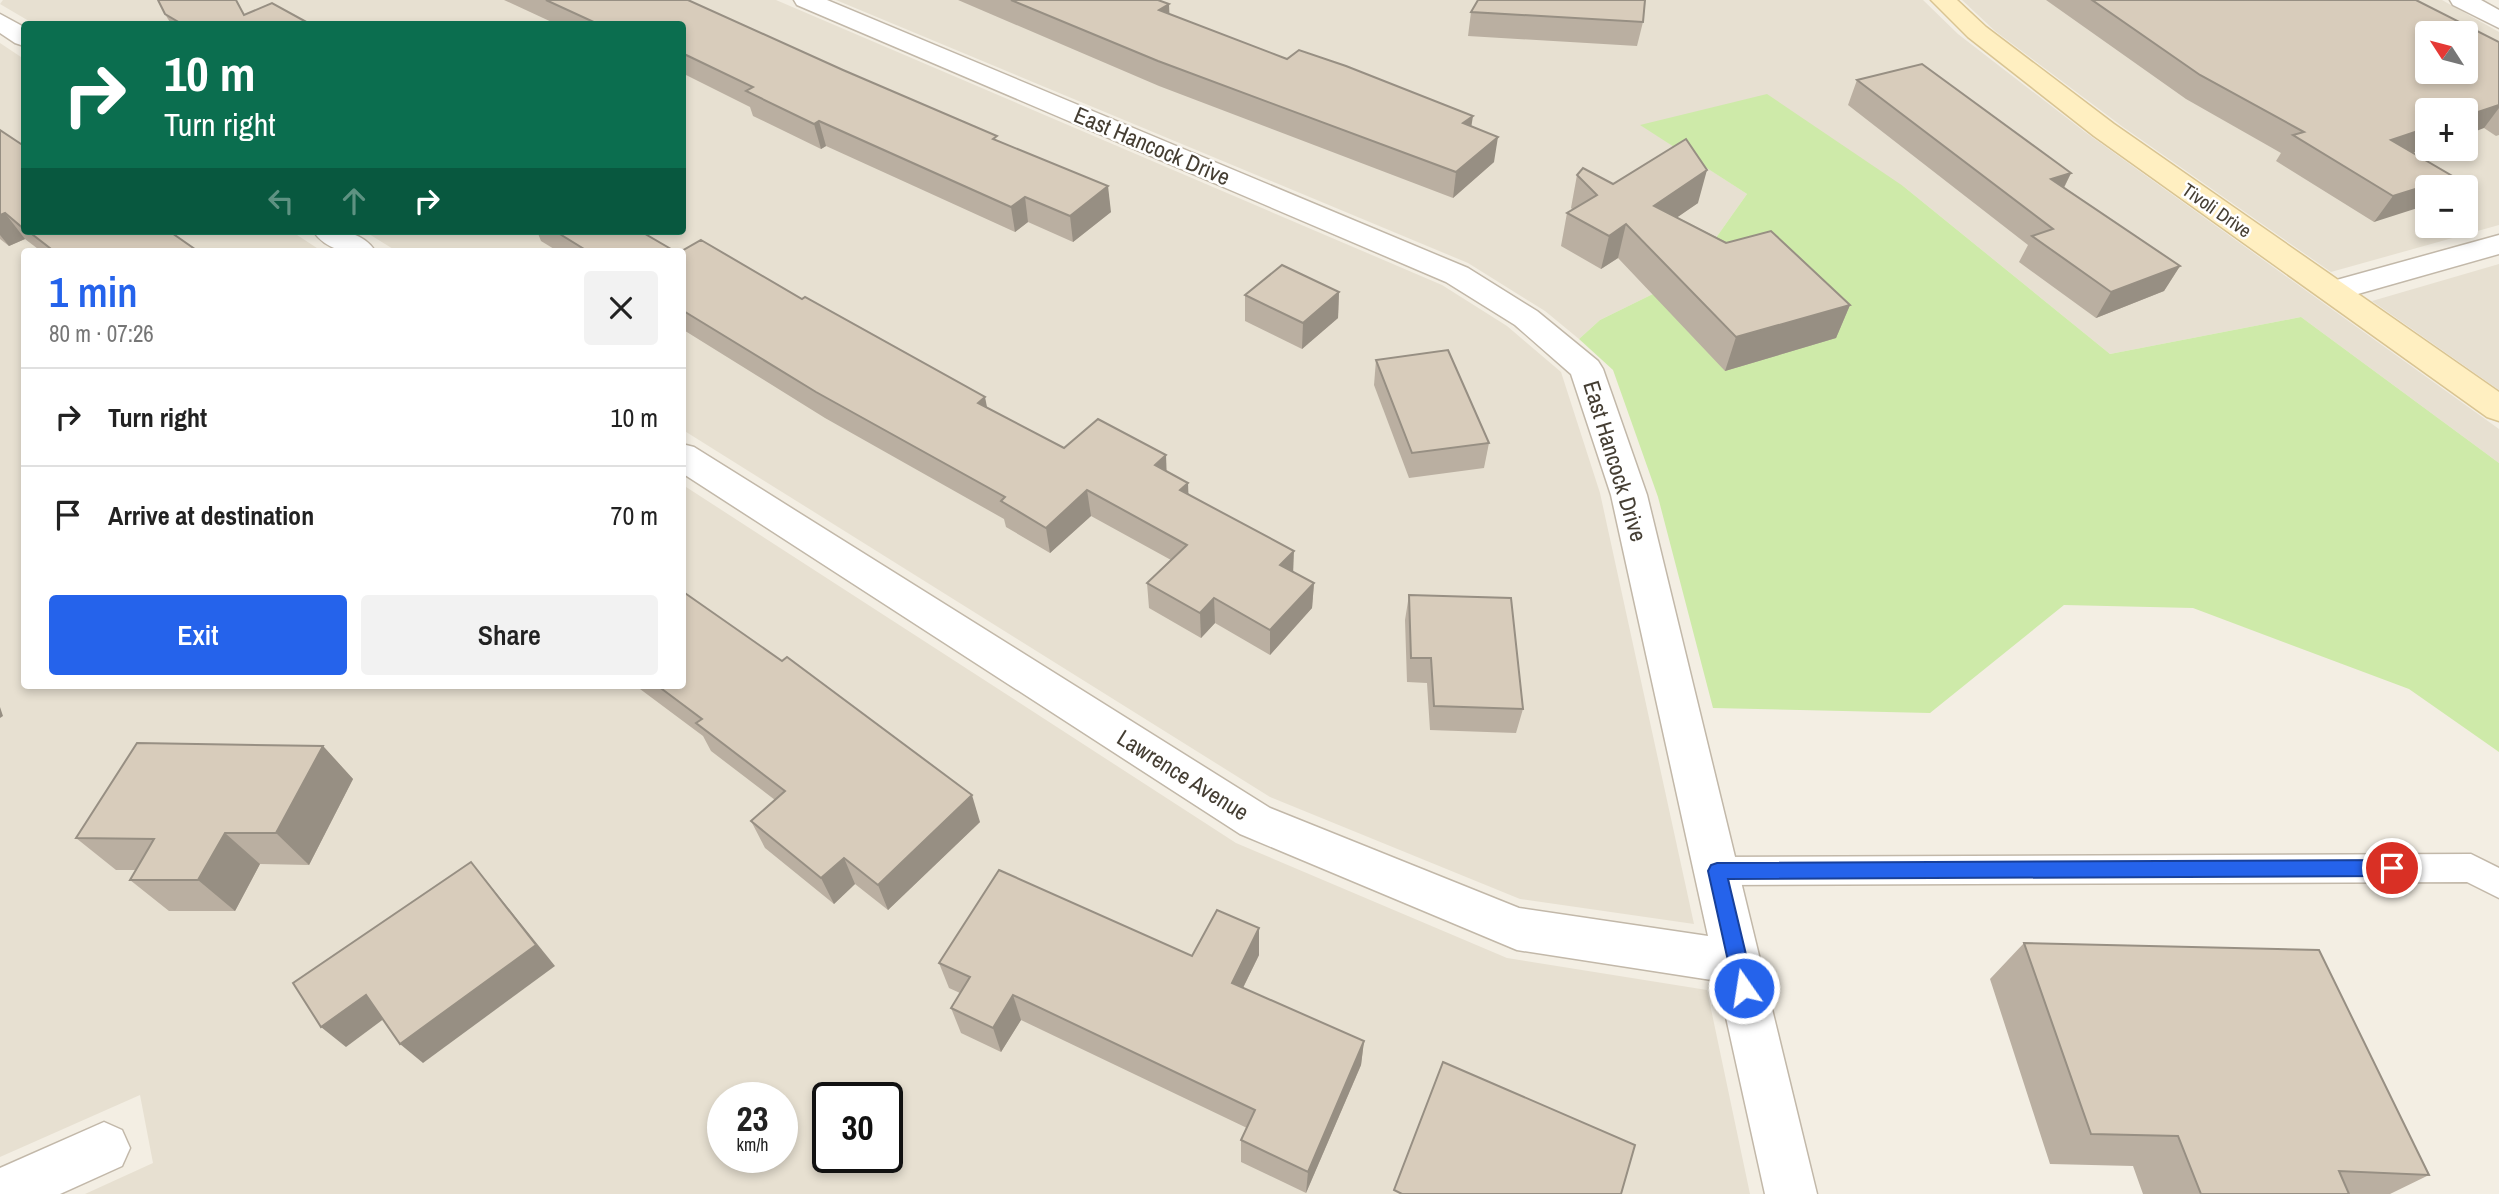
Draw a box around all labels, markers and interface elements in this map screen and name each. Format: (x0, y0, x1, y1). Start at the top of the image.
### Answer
north arrow (2415, 21, 2478, 84)
map controls (2415, 21, 2478, 238)
text: 10 m (164, 40, 256, 106)
icon: right (49, 49, 140, 140)
button: + (2415, 98, 2478, 161)
street label: East Hancock Drive (1069, 99, 1235, 192)
text: Turn right (164, 103, 276, 146)
button: − (2415, 175, 2478, 238)
street label: Tivoli Drive (2177, 177, 2257, 243)
icon: left (262, 182, 300, 220)
icon: ahead (335, 182, 373, 220)
icon: right (408, 182, 446, 220)
text: 1 min (49, 264, 138, 320)
button: close (584, 271, 658, 345)
text: 80 m · 07:26 (49, 318, 154, 349)
street label: East Hancock Drive (1576, 377, 1655, 545)
icon: right (49, 398, 87, 436)
text: Turn right (108, 400, 207, 435)
text: 10 m (611, 400, 658, 435)
icon: arrive (49, 496, 87, 534)
text: Arrive at destination (108, 498, 314, 533)
text: 70 m (611, 498, 658, 533)
button: Exit (49, 595, 347, 675)
button: Share (361, 595, 658, 675)
street label: Lawrence Avenue (1112, 722, 1255, 827)
pin (2362, 838, 2422, 898)
icon: arrive (2373, 849, 2411, 887)
position arrow (1707, 951, 1781, 1025)
speed limit sign: 30 (812, 1082, 903, 1173)
text: 23 (737, 1095, 768, 1142)
text: km/h (737, 1132, 769, 1157)

